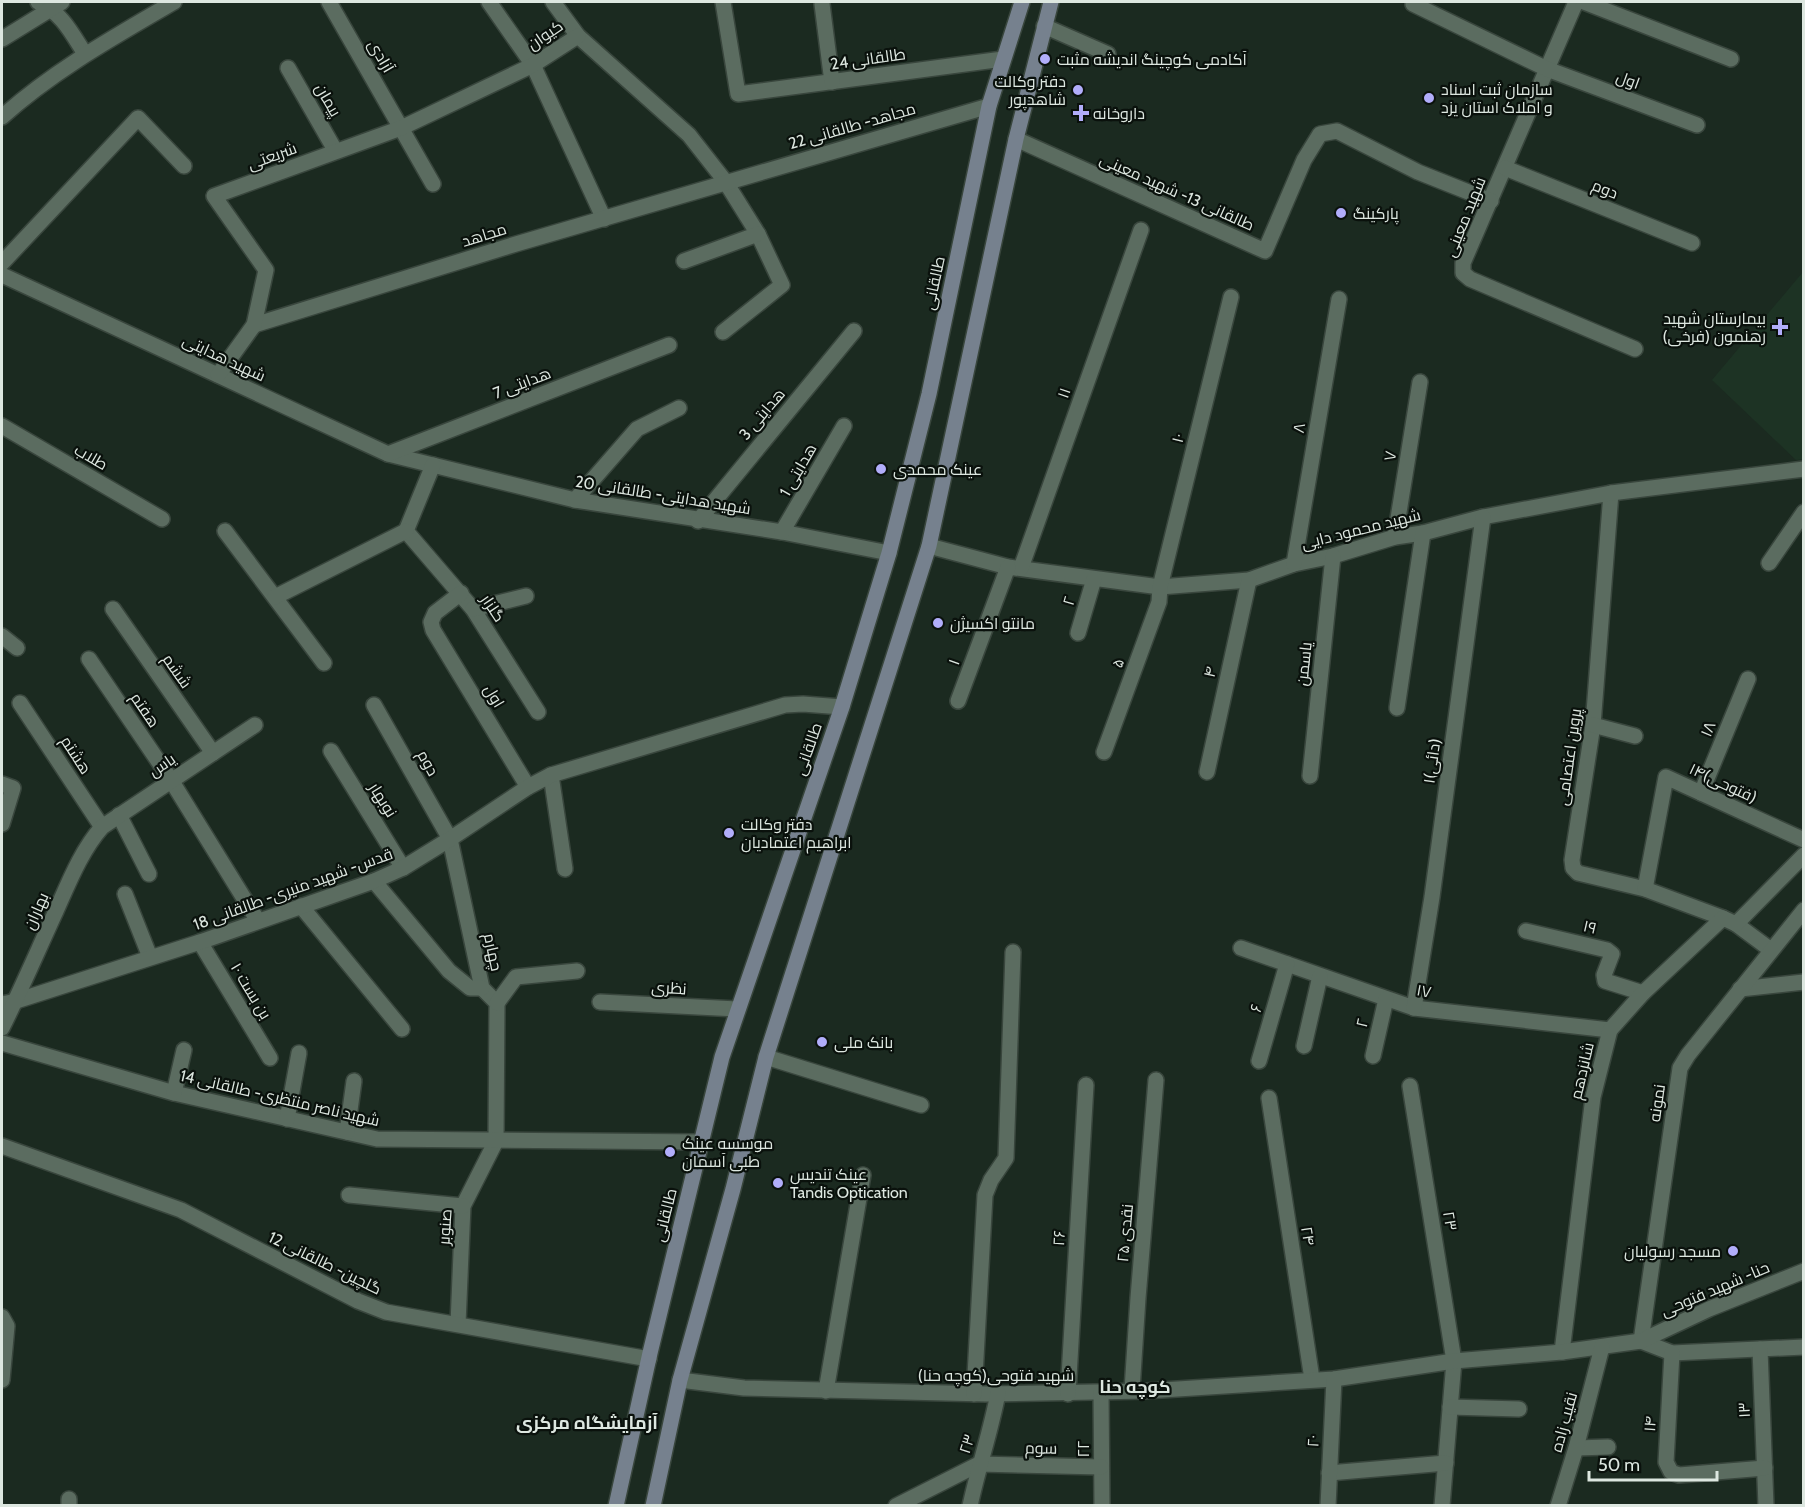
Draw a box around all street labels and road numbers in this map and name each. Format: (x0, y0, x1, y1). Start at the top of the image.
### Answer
street label: کیوان (524, 16, 567, 55)
street label: آزادی (363, 36, 398, 77)
street label: طالقانی 24 (829, 44, 907, 75)
street label: اول (1613, 67, 1642, 94)
street label: پیمان (309, 80, 345, 122)
street label: مجاهد- طالقانی 22 (786, 99, 918, 154)
street label: شریعتی (245, 138, 300, 175)
street label: طالقانی 13- شهید معینی (1096, 149, 1257, 236)
street label: شهید معینی (1440, 174, 1491, 260)
street label: دوم (1588, 175, 1621, 205)
street label: مجاهد (459, 219, 509, 251)
street label: طالقانی (919, 254, 950, 312)
street label: شهید هدایتی (179, 331, 269, 386)
street label: هدایتی 7 (490, 363, 554, 404)
street label: هدایتی 3 (735, 385, 790, 444)
street label: ۱۱ (1053, 385, 1075, 401)
street label: ۸ (1289, 421, 1309, 435)
street label: ۱۰ (1168, 431, 1188, 445)
street label: طلاب (71, 440, 111, 474)
street label: هدایتی 1 (775, 440, 821, 500)
street label: ۷ (1380, 450, 1400, 462)
street label: شهید هدایتی- طالقانی 20 (574, 472, 752, 519)
street label: شهید محمود دایی (1299, 505, 1423, 554)
street label: گلزار (476, 590, 509, 625)
street label: ۲ (1059, 594, 1079, 608)
street label: یاسمن (1292, 640, 1317, 687)
street label: ششم (157, 650, 196, 693)
street label: ۱ (944, 656, 964, 668)
street label: ۵ (1108, 656, 1128, 670)
street label: ۴ (1200, 665, 1220, 679)
street label: اول (479, 681, 508, 712)
street label: هفتم (125, 689, 164, 732)
street label: پروین اعتصامی (1553, 706, 1587, 807)
street label: ۱۸ (1696, 718, 1720, 740)
street label: طالقانی (790, 720, 827, 778)
street label: هشتم (55, 732, 95, 779)
street label: ۱(دائی) (1419, 737, 1446, 785)
street label: دوم (412, 747, 443, 780)
street label: یاس (145, 749, 180, 782)
street label: ۱۴(فتوحی) (1686, 759, 1760, 808)
street label: نوبهار (364, 778, 401, 821)
street label: قدس- شهید منیری- طالقانی 18 (191, 844, 396, 935)
street label: بهاران (19, 889, 53, 933)
street label: ۱۹ (1581, 916, 1599, 938)
street label: چهارم (478, 931, 506, 973)
street label: بن بست ۱۰ (226, 959, 275, 1023)
street label: نظری (651, 978, 687, 999)
street label: ۱۷ (1415, 980, 1433, 1002)
street label: ۶ (1246, 1002, 1266, 1014)
street label: ۲ (1352, 1017, 1372, 1029)
street label: شانزدهم (1566, 1041, 1600, 1102)
street label: شهید ناصر منتظری- طالقانی 14 (178, 1066, 382, 1131)
street label: نمونه (1645, 1083, 1669, 1123)
street label: طالقانی (649, 1186, 682, 1244)
street label: ۲۵ نقدی (1113, 1203, 1138, 1263)
street label: صنوبر (434, 1208, 456, 1247)
street label: ۲۳ (1439, 1210, 1461, 1232)
street label: ۲۴ (1297, 1225, 1319, 1247)
street label: گلچین- طالقانی 12 (265, 1227, 385, 1300)
street label: ۲۶ (1049, 1229, 1069, 1247)
street label: حنا- شهید فتوحی (1658, 1258, 1773, 1321)
street label: (کوچه حنا)شهید فتوحی (918, 1366, 1074, 1387)
street label: نقیب زاده (1547, 1390, 1581, 1454)
street label: ۱۳ (1734, 1402, 1754, 1418)
street label: ۱۴ (1640, 1416, 1660, 1432)
street label: ۲۳ (955, 1432, 979, 1456)
street label: ۲۰ (1303, 1434, 1323, 1448)
street label: سوم (1025, 1438, 1057, 1460)
street label: ۲۲ (1074, 1441, 1093, 1457)

